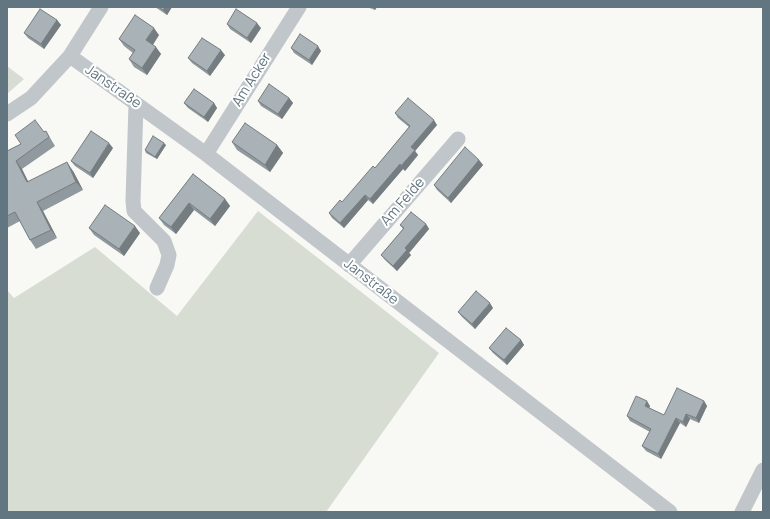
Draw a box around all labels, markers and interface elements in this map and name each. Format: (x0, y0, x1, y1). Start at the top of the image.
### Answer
street label: Am Acker (229, 50, 275, 110)
street label: Janstraße (82, 62, 144, 112)
street label: Am Felde (378, 174, 428, 230)
street label: Janstraße (340, 255, 402, 309)

